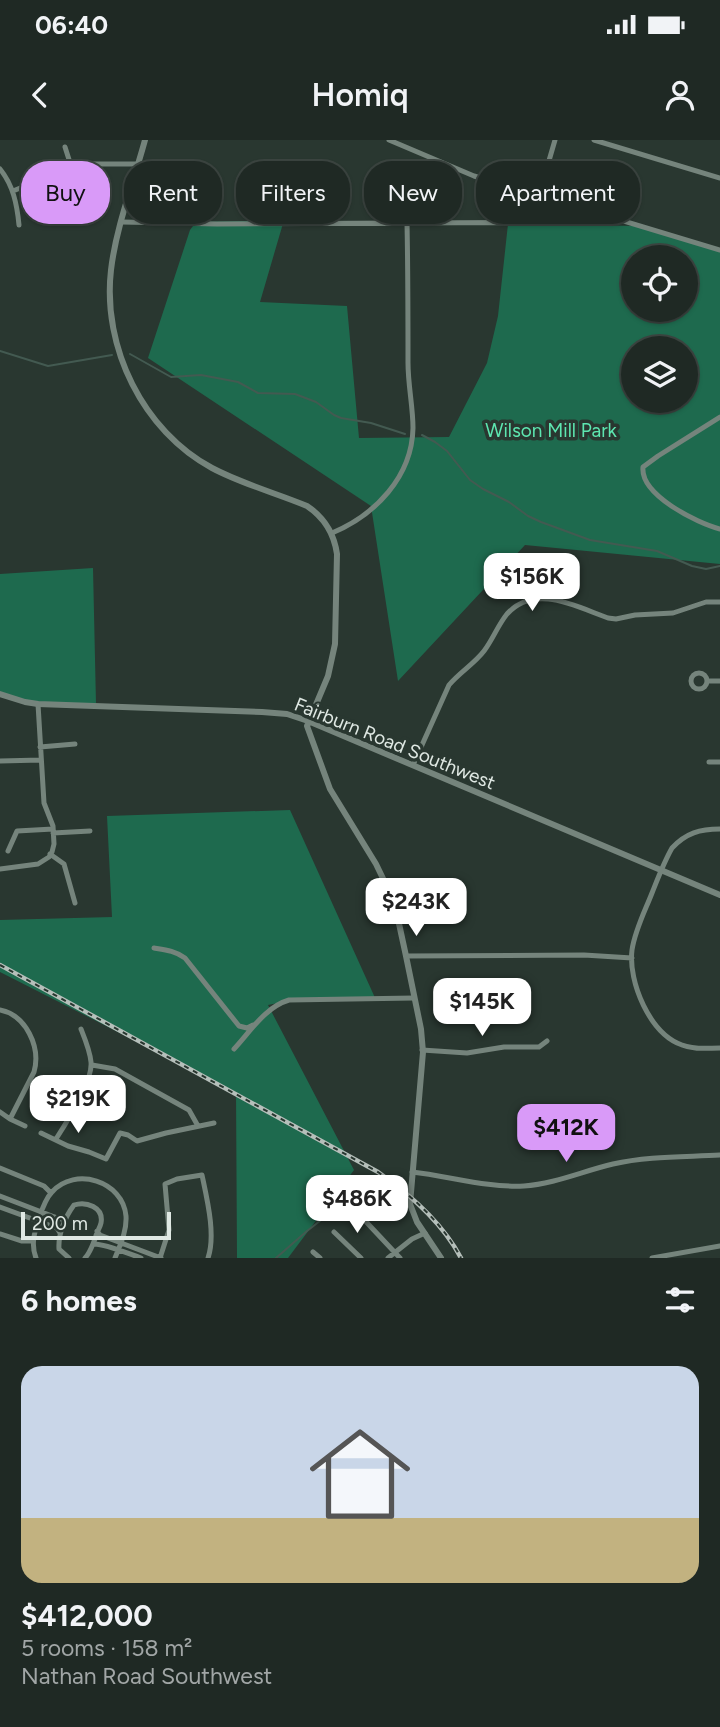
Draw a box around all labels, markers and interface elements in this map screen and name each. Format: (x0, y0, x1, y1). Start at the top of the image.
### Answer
text: 06:40 (35, 9, 108, 41)
icon: back (21, 76, 59, 114)
text: Homiq (312, 76, 409, 114)
icon: person (661, 76, 699, 114)
chip: Buy (21, 161, 110, 224)
chip: Rent (124, 161, 222, 224)
chip: Filters (236, 161, 350, 224)
chip: New (364, 161, 462, 224)
chip: Apartment (476, 161, 640, 224)
map controls (621, 245, 698, 413)
button: locate (621, 245, 698, 322)
button: layers (621, 336, 698, 413)
park label: Wilson Mill Park (485, 419, 618, 442)
pin: $156K (483, 554, 581, 613)
text: $156K (500, 562, 564, 590)
street label: Fairburn Road Southwest (291, 693, 499, 794)
pin: $243K (367, 878, 465, 938)
text: $243K (382, 887, 450, 915)
pin: $145K (433, 978, 531, 1038)
text: $145K (449, 987, 515, 1015)
pin: $219K (29, 1076, 127, 1135)
text: $219K (46, 1084, 110, 1112)
pin: $412K (517, 1104, 615, 1164)
text: $412K (533, 1113, 599, 1141)
pin: $486K (308, 1176, 406, 1235)
text: $486K (322, 1184, 392, 1212)
scale bar (21, 1209, 172, 1241)
text: 200 m (32, 1212, 88, 1235)
icon: filters (661, 1281, 699, 1319)
text: 6 homes (21, 1282, 137, 1319)
icon: home (297, 1411, 423, 1537)
text: $412,000 (21, 1597, 153, 1634)
text: 5 rooms · 158 m² (21, 1634, 192, 1662)
text: Nathan Road Southwest (21, 1662, 272, 1690)

